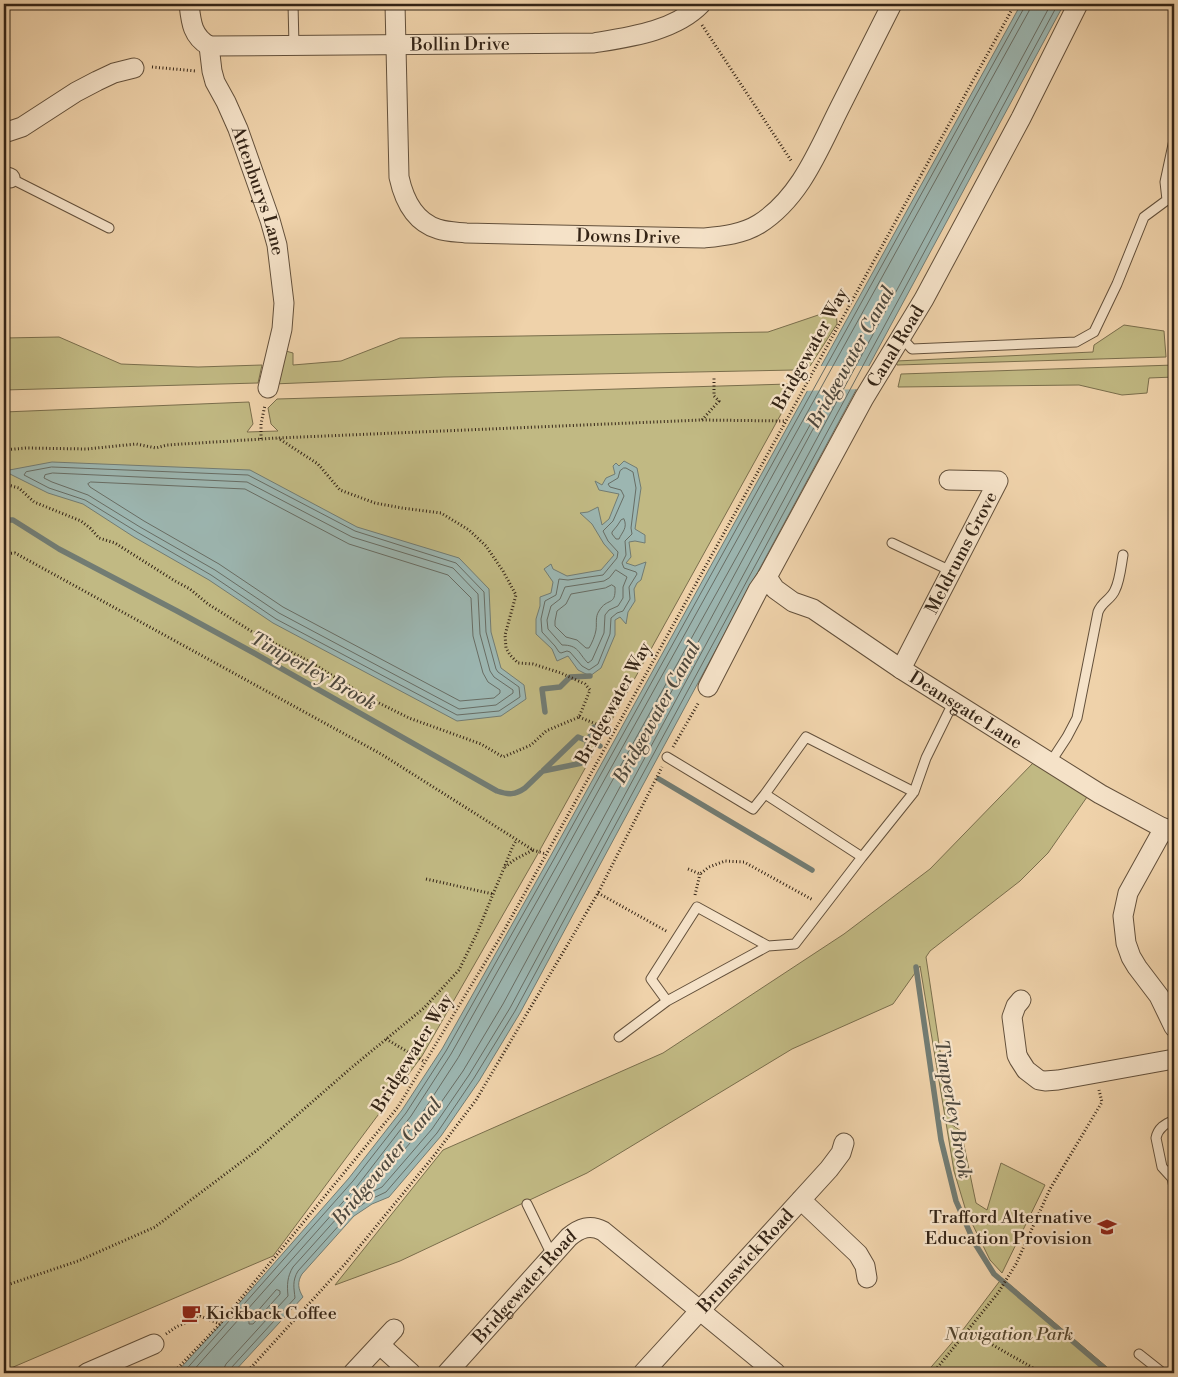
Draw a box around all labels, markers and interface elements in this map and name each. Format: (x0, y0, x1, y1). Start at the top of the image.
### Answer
street label: Bollin Drive (409, 33, 510, 56)
street label: Attenburys Lane (226, 122, 289, 256)
street label: Downs Drive (576, 224, 681, 250)
water label: Bridgewater Canal (801, 282, 900, 434)
street label: Bridgewater Way (767, 284, 854, 415)
street label: Canal Road (862, 301, 930, 392)
street label: Meldrums Grove (920, 488, 1003, 618)
water label: Timperley Brook (246, 626, 381, 716)
water label: Bridgewater Canal (607, 637, 706, 789)
street label: Bridgewater Way (570, 638, 657, 769)
street label: Deansgate Lane (905, 666, 1026, 754)
street label: Bridgewater Way (366, 989, 458, 1118)
water label: Timperley Brook (929, 1038, 977, 1181)
water label: Bridgewater Canal (326, 1093, 447, 1231)
street label: Brunswick Road (692, 1204, 799, 1318)
place label: Trafford Alternative Education Provision (925, 1206, 1092, 1250)
school or university icon: Trafford Alternative Education Provision (1096, 1216, 1118, 1238)
street label: Bridgewater Road (467, 1224, 582, 1350)
cafe icon: Kickback Coffee (180, 1302, 202, 1324)
place label: Kickback Coffee (206, 1302, 337, 1325)
park label: Navigation Park (944, 1323, 1073, 1346)

